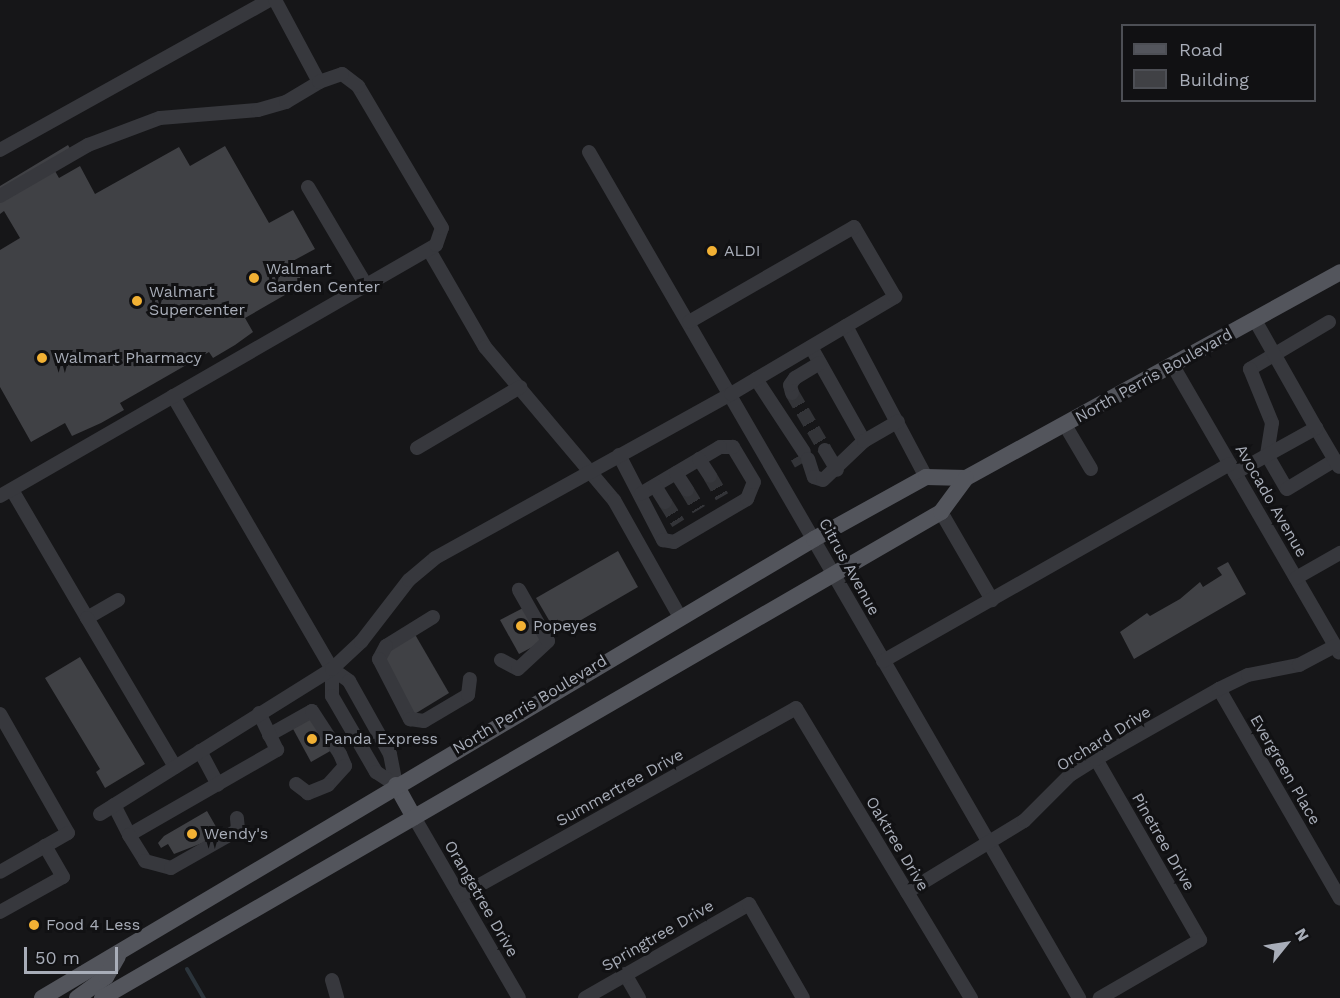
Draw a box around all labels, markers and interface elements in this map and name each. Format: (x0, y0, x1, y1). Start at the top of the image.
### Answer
legend (1121, 24, 1316, 102)
text: Road (1179, 39, 1223, 60)
text: Building (1179, 69, 1249, 90)
place label: ALDI (724, 241, 760, 261)
marker: ALDI (705, 244, 719, 258)
place label: Walmart Garden Center (266, 259, 380, 297)
marker: Walmart Garden Center (247, 271, 261, 285)
place label: Walmart Supercenter (149, 282, 245, 320)
marker: Walmart Supercenter (130, 294, 144, 308)
street label: North Perris Boulevard (1072, 325, 1236, 427)
place label: Walmart Pharmacy (54, 348, 202, 368)
marker: Walmart Pharmacy (35, 351, 49, 365)
street label: Avocado Avenue (1231, 441, 1311, 561)
street label: Citrus Avenue (814, 515, 884, 619)
place label: Popeyes (533, 616, 597, 636)
marker: Popeyes (514, 619, 528, 633)
street label: North Perris Boulevard (449, 651, 611, 759)
street label: Orchard Drive (1053, 702, 1155, 776)
street label: Evergreen Place (1246, 712, 1324, 828)
place label: Panda Express (324, 729, 438, 749)
marker: Panda Express (305, 732, 319, 746)
street label: Summertree Drive (553, 745, 687, 831)
street label: Pinetree Drive (1127, 790, 1199, 894)
street label: Oaktree Drive (861, 793, 933, 895)
place label: Wendy's (204, 824, 268, 844)
marker: Wendy's (185, 827, 199, 841)
street label: Orangetree Drive (440, 837, 522, 961)
street label: Springtree Drive (599, 896, 717, 976)
north arrow (1256, 914, 1316, 974)
place label: Food 4 Less (46, 915, 140, 935)
marker: Food 4 Less (27, 918, 41, 932)
text: N (1291, 925, 1313, 945)
scale bar (27, 935, 122, 973)
text: 50 m (35, 947, 80, 968)

